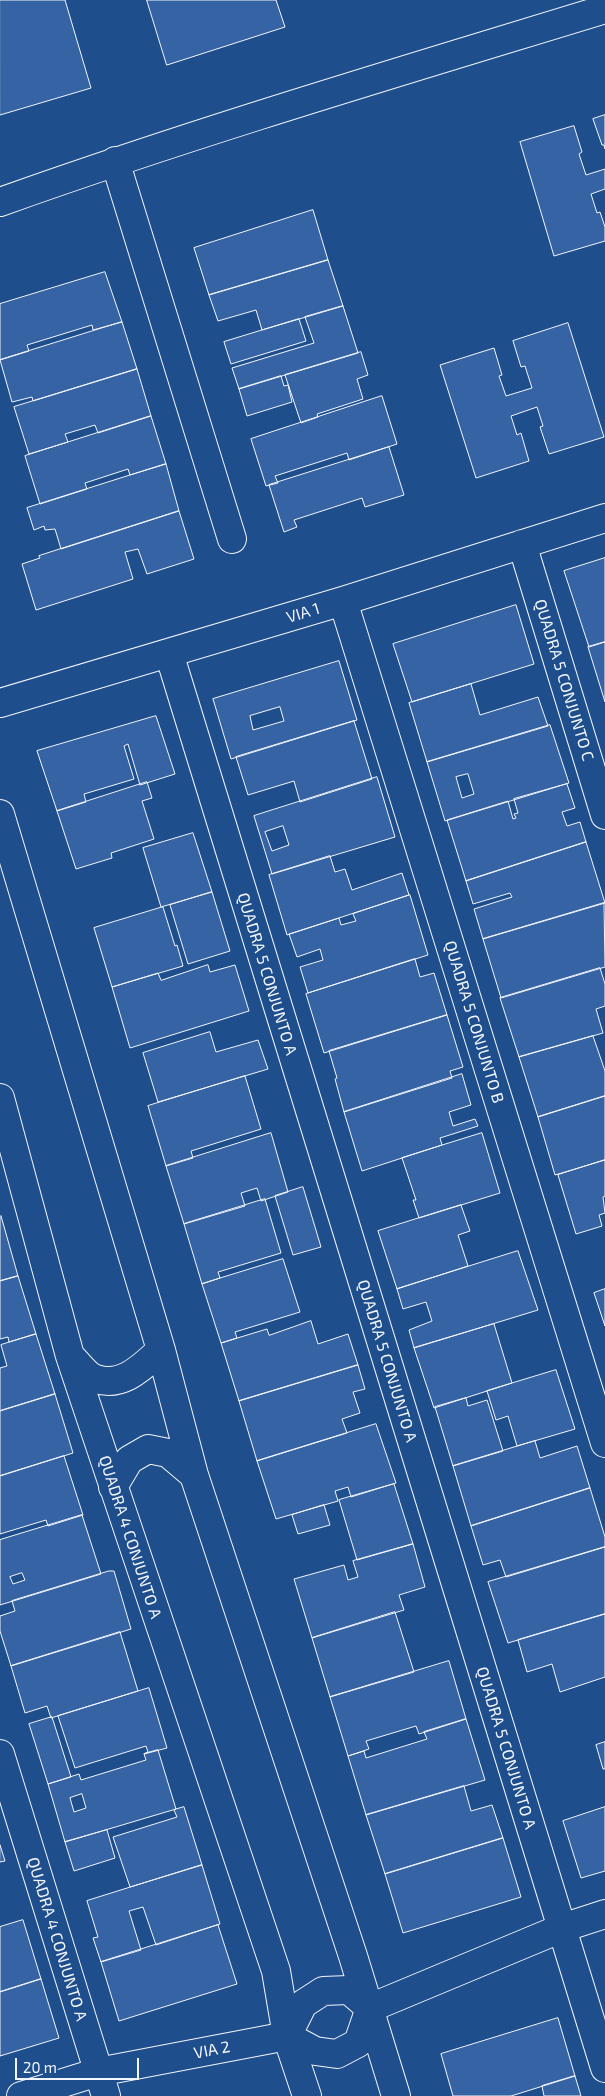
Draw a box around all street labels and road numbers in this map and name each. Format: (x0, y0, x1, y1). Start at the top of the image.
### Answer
street label: QUADRA 5 CONJUNTO C (530, 597, 598, 763)
street label: VIA 1 (284, 599, 322, 627)
street label: QUADRA 5 CONJUNTO A (233, 890, 301, 1058)
street label: QUADRA 5 CONJUNTO B (440, 938, 508, 1106)
street label: QUADRA 5 CONJUNTO A (353, 1277, 421, 1445)
street label: QUADRA 4 CONJUNTO A (95, 1453, 165, 1621)
street label: QUADRA 5 CONJUNTO A (472, 1664, 540, 1832)
street label: QUADRA 4 CONJUNTO A (23, 1855, 91, 2023)
street label: VIA 2 (192, 2037, 232, 2063)

